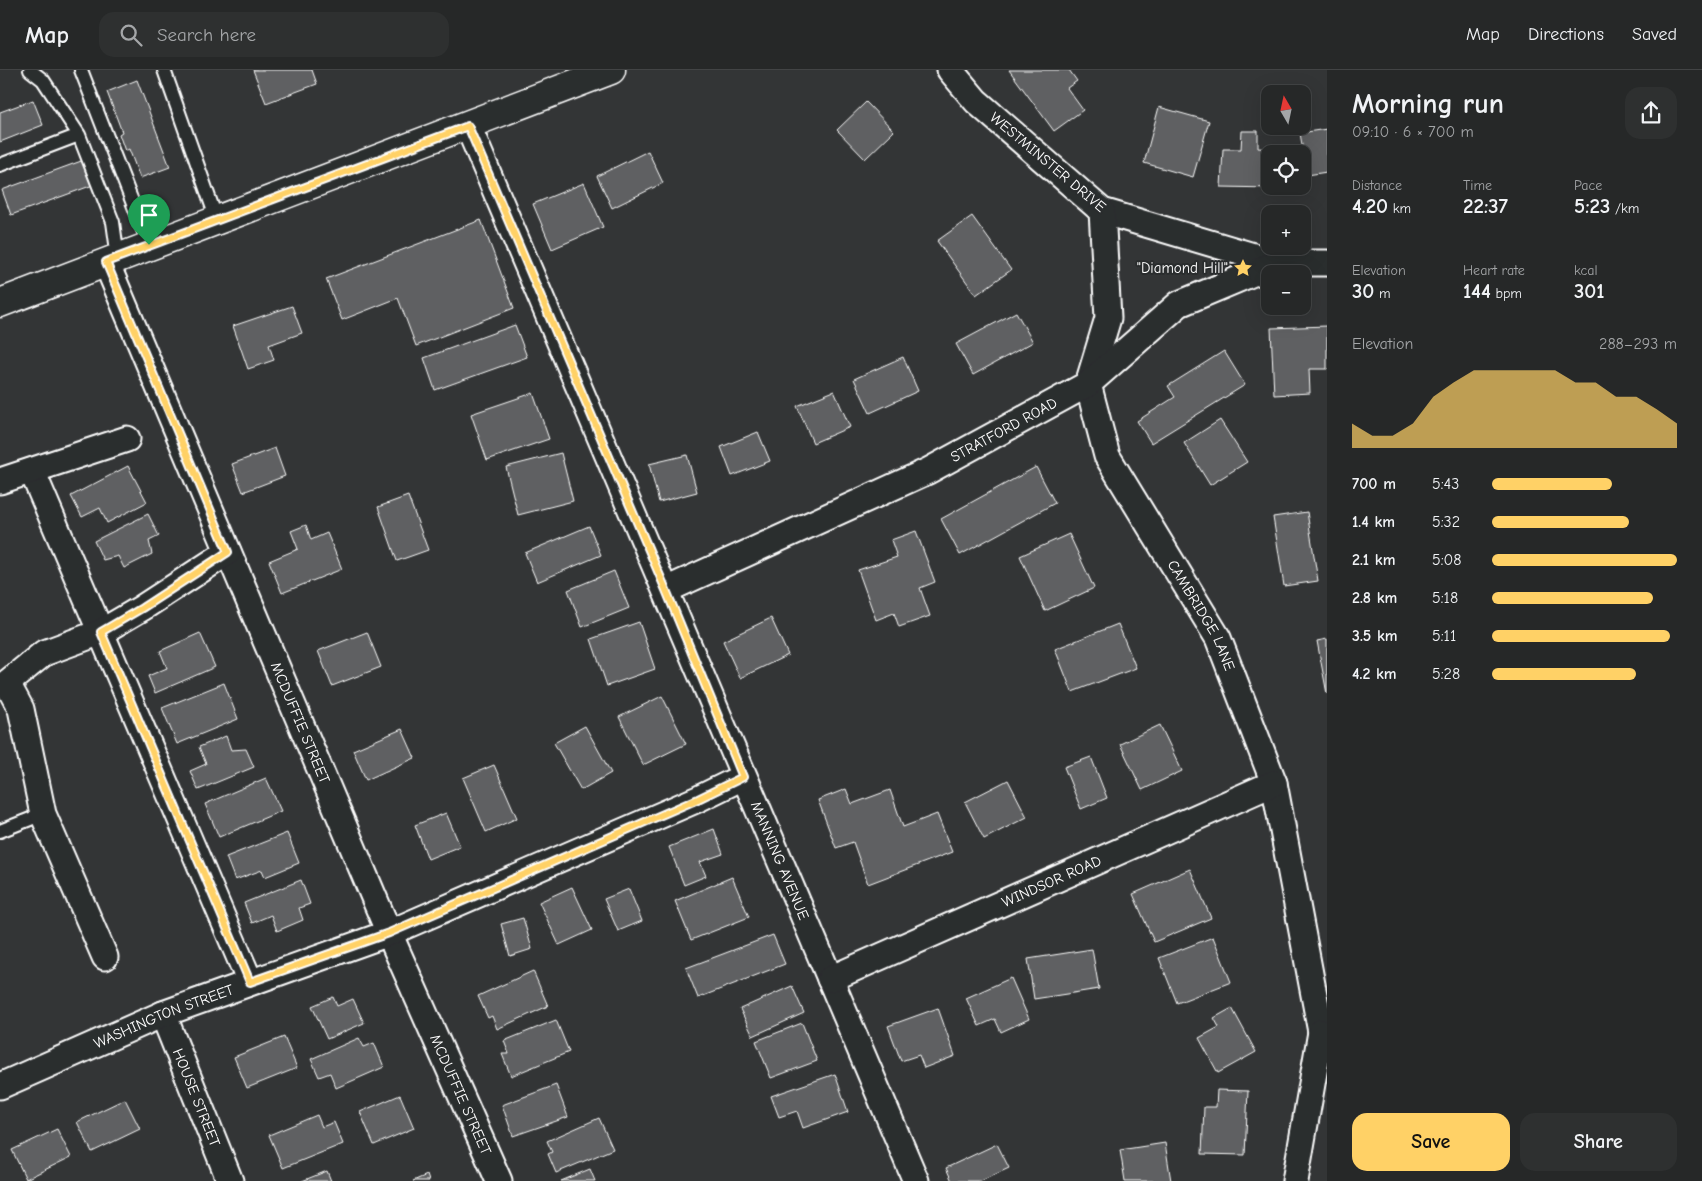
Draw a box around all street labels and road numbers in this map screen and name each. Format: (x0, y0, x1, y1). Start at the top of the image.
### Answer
street label: WESTMINSTER DRIVE (986, 108, 1110, 216)
street label: STRATFORD ROAD (947, 394, 1060, 466)
street label: CAMBRIDGE LANE (1164, 557, 1239, 673)
street label: MCDUFFIE STREET (267, 659, 334, 786)
street label: MANNING AVENUE (747, 799, 813, 923)
street label: WINDSOR ROAD (999, 851, 1104, 911)
street label: WASHINGTON STREET (91, 980, 236, 1052)
street label: MCDUFFIE STREET (426, 1032, 495, 1158)
street label: HOUSE STREET (169, 1046, 224, 1149)

